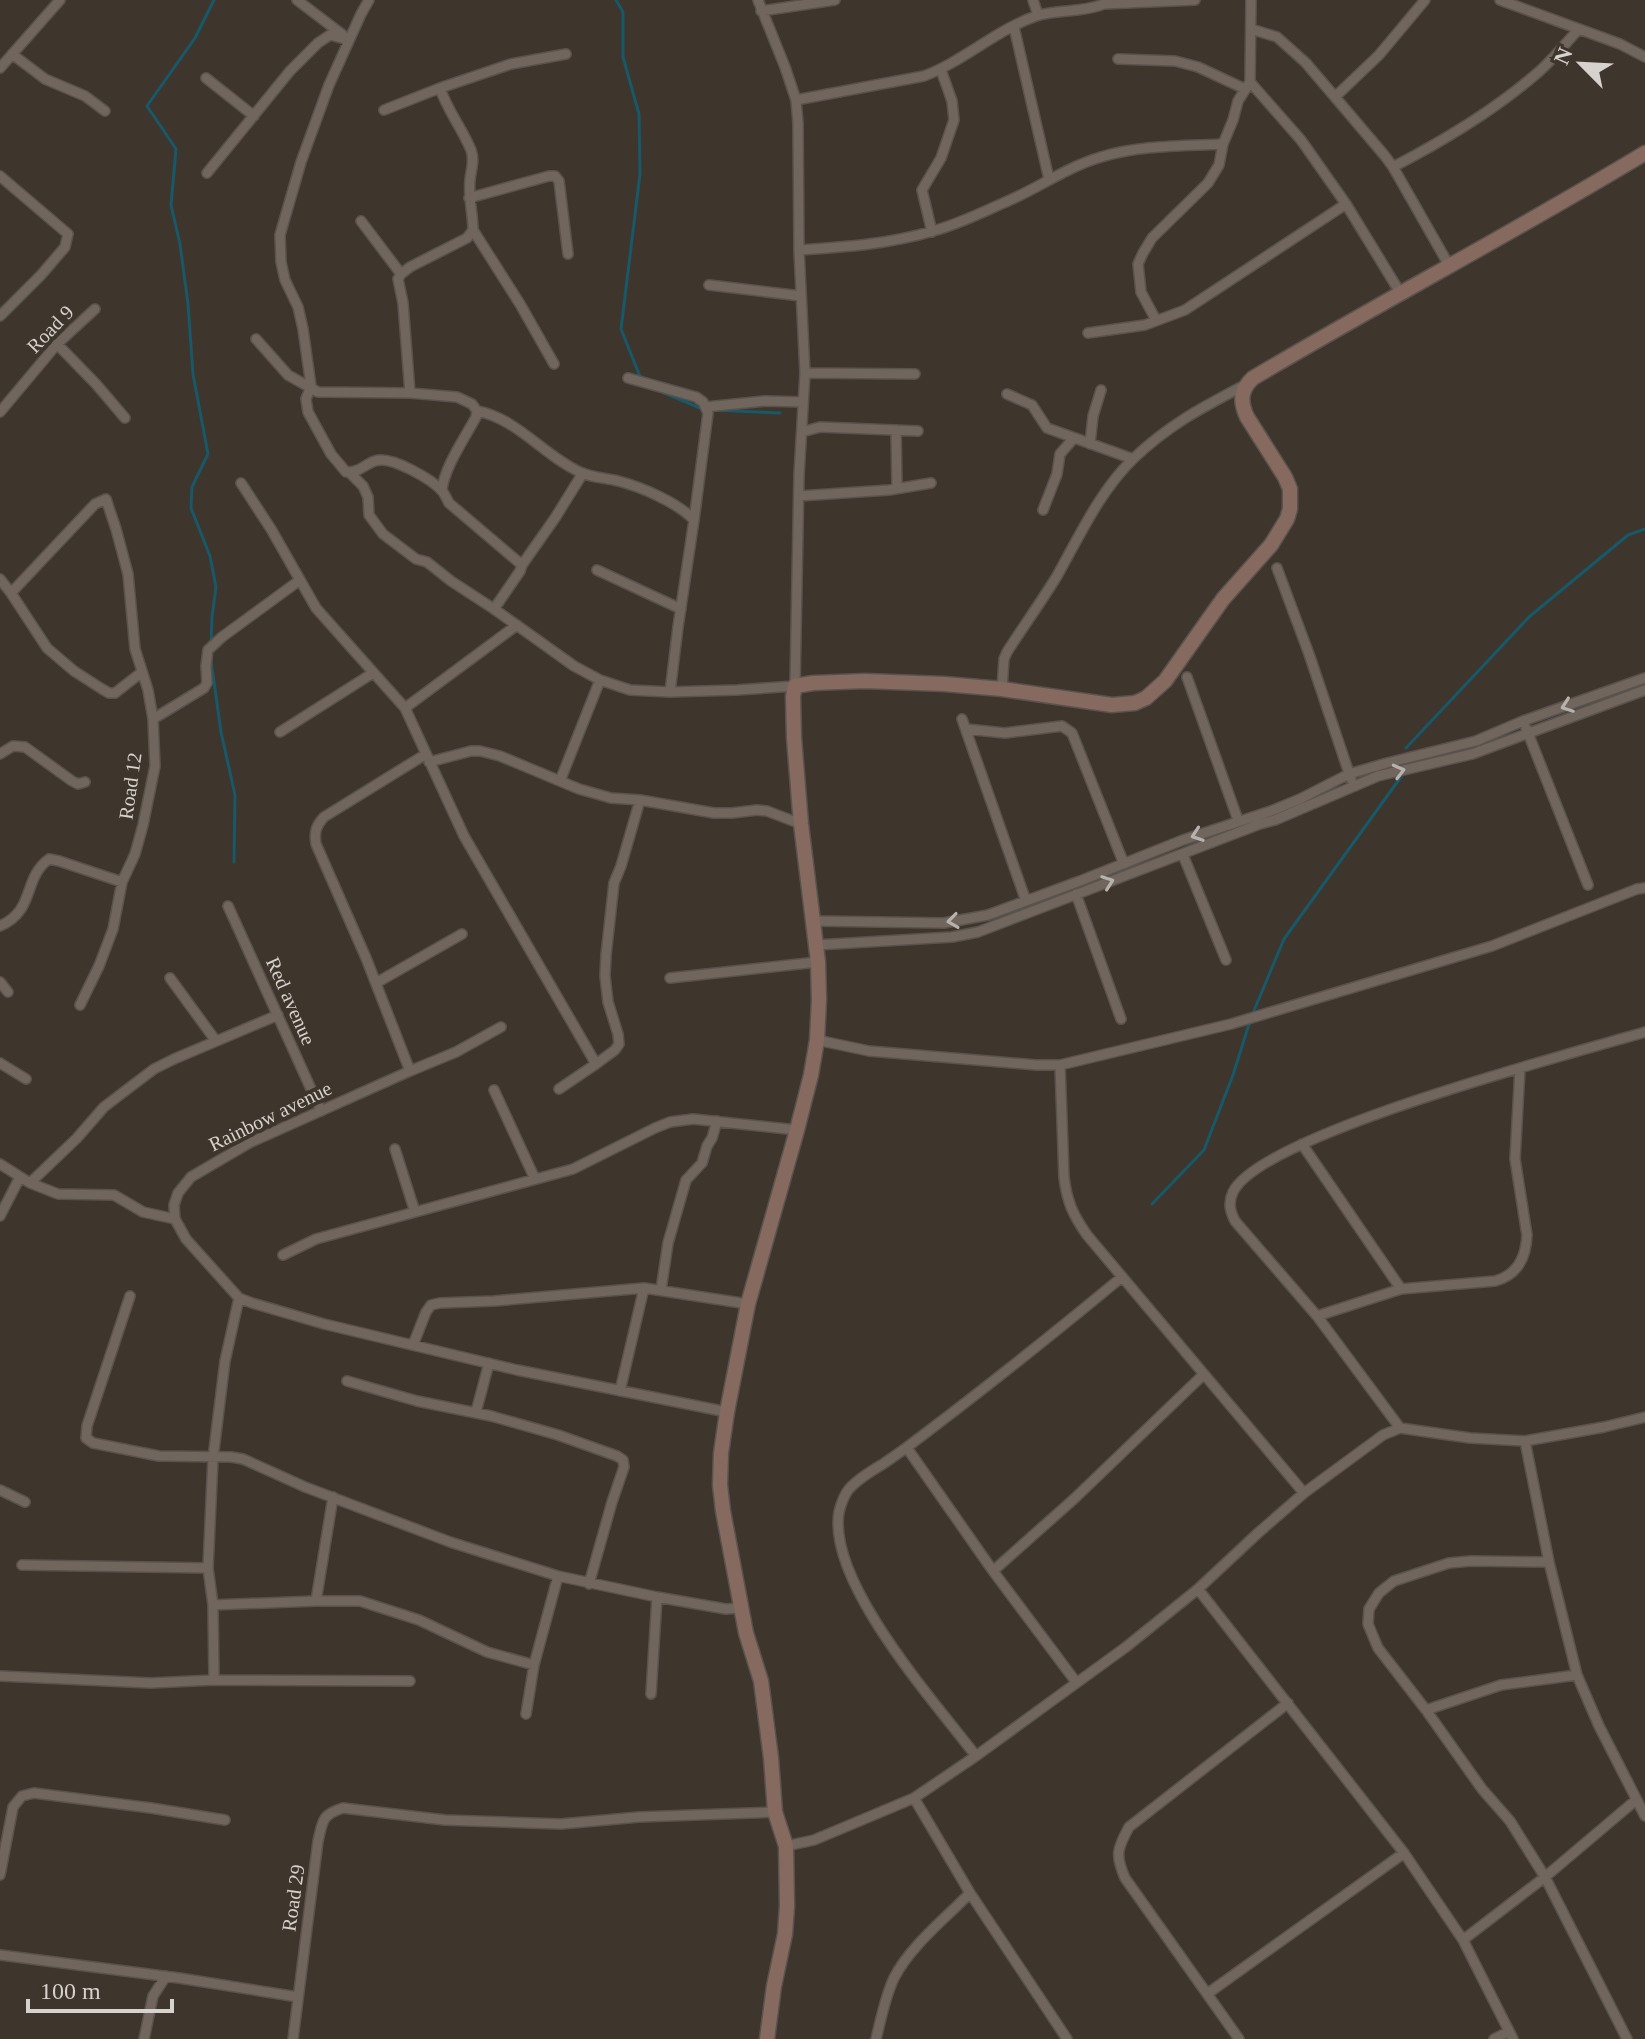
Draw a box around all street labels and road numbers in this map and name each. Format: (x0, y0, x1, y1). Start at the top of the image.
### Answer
street label: Road 9 (22, 301, 78, 357)
street label: Road 12 (114, 751, 146, 821)
street label: Red avenue (262, 954, 320, 1048)
street label: Rainbow avenue (205, 1077, 335, 1155)
street label: Road 29 (277, 1863, 309, 1933)

